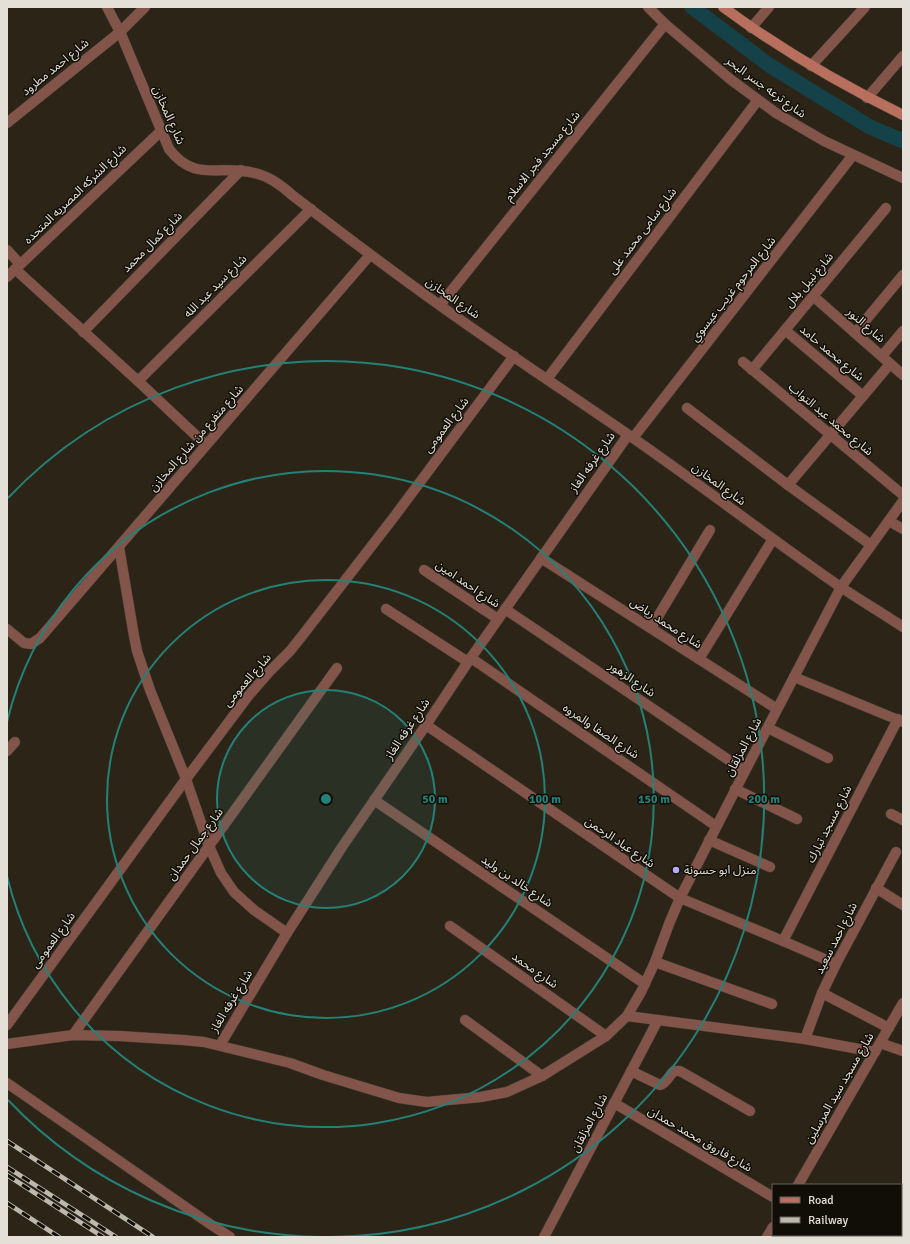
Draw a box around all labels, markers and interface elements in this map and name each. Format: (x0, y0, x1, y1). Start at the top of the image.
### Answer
street label: شارع احمد مطرود (19, 36, 93, 100)
street label: شارع ترعه جسر البحر (721, 53, 809, 122)
street label: شارع المخازن (148, 84, 188, 147)
street label: شارع مسجد فجر الاسلام (501, 108, 584, 205)
street label: شارع الشركه المصريه المتحده (21, 141, 130, 248)
street label: شارع سامى محمد على (605, 185, 681, 278)
street label: شارع كمال محمد (119, 209, 187, 277)
street label: شارع المرحوم غريب عيسوي (688, 234, 781, 346)
street label: شارع نبيل بلال (782, 249, 838, 312)
street label: شارع سيد عبد الله (181, 252, 251, 322)
street label: شارع المخازن (422, 274, 483, 323)
street label: شارع النور (842, 304, 888, 347)
street label: شارع محمد حامد (796, 322, 867, 385)
street label: شارع محمد عبد التواب (785, 380, 876, 460)
street label: شارع متفرع من شارع المخازن (146, 382, 248, 495)
street label: شارع العمومى (421, 394, 473, 457)
street label: شارع غرفه الغاز (565, 429, 620, 497)
street label: شارع المخازن (688, 460, 748, 510)
street label: شارع احمد امين (432, 557, 503, 612)
street label: شارع محمد رياض (626, 595, 705, 653)
street label: شارع العمومى (220, 651, 275, 711)
street label: شارع الزهور (604, 658, 658, 701)
street label: شارع غرفه الغاز (381, 696, 434, 764)
street label: شارع الصفا والمروه (559, 700, 642, 763)
street label: شارع المزلقان (722, 715, 766, 780)
street label: شارع مسجد تبارك (803, 783, 856, 866)
centre of rings (319, 792, 333, 806)
text: 50 m (422, 792, 448, 807)
text: 100 m (529, 792, 561, 807)
text: 150 m (638, 792, 670, 807)
text: 200 m (748, 792, 780, 807)
street label: شارع جمال حمدان (164, 805, 228, 884)
street label: شارع عباد الرحمن (581, 814, 658, 872)
street label: شارع خالد بن وليد (478, 852, 555, 912)
place label: منزل ابو حسونة (684, 863, 757, 878)
marker: منزل ابو حسونة (671, 865, 681, 875)
street label: شارع احمد سعيد (812, 900, 862, 977)
street label: شارع العمومى (28, 909, 80, 972)
street label: شارع محمد (508, 949, 561, 993)
street label: شارع غرفه الغاز (206, 967, 257, 1037)
street label: شارع مسجد سيد المرسلين (802, 1030, 878, 1147)
street label: شارع المزلقان (568, 1091, 612, 1156)
street label: شارع فاروق محمد حمدان (644, 1103, 755, 1176)
legend (772, 1184, 902, 1236)
text: Road (808, 1193, 834, 1208)
text: Railway (808, 1213, 848, 1228)

